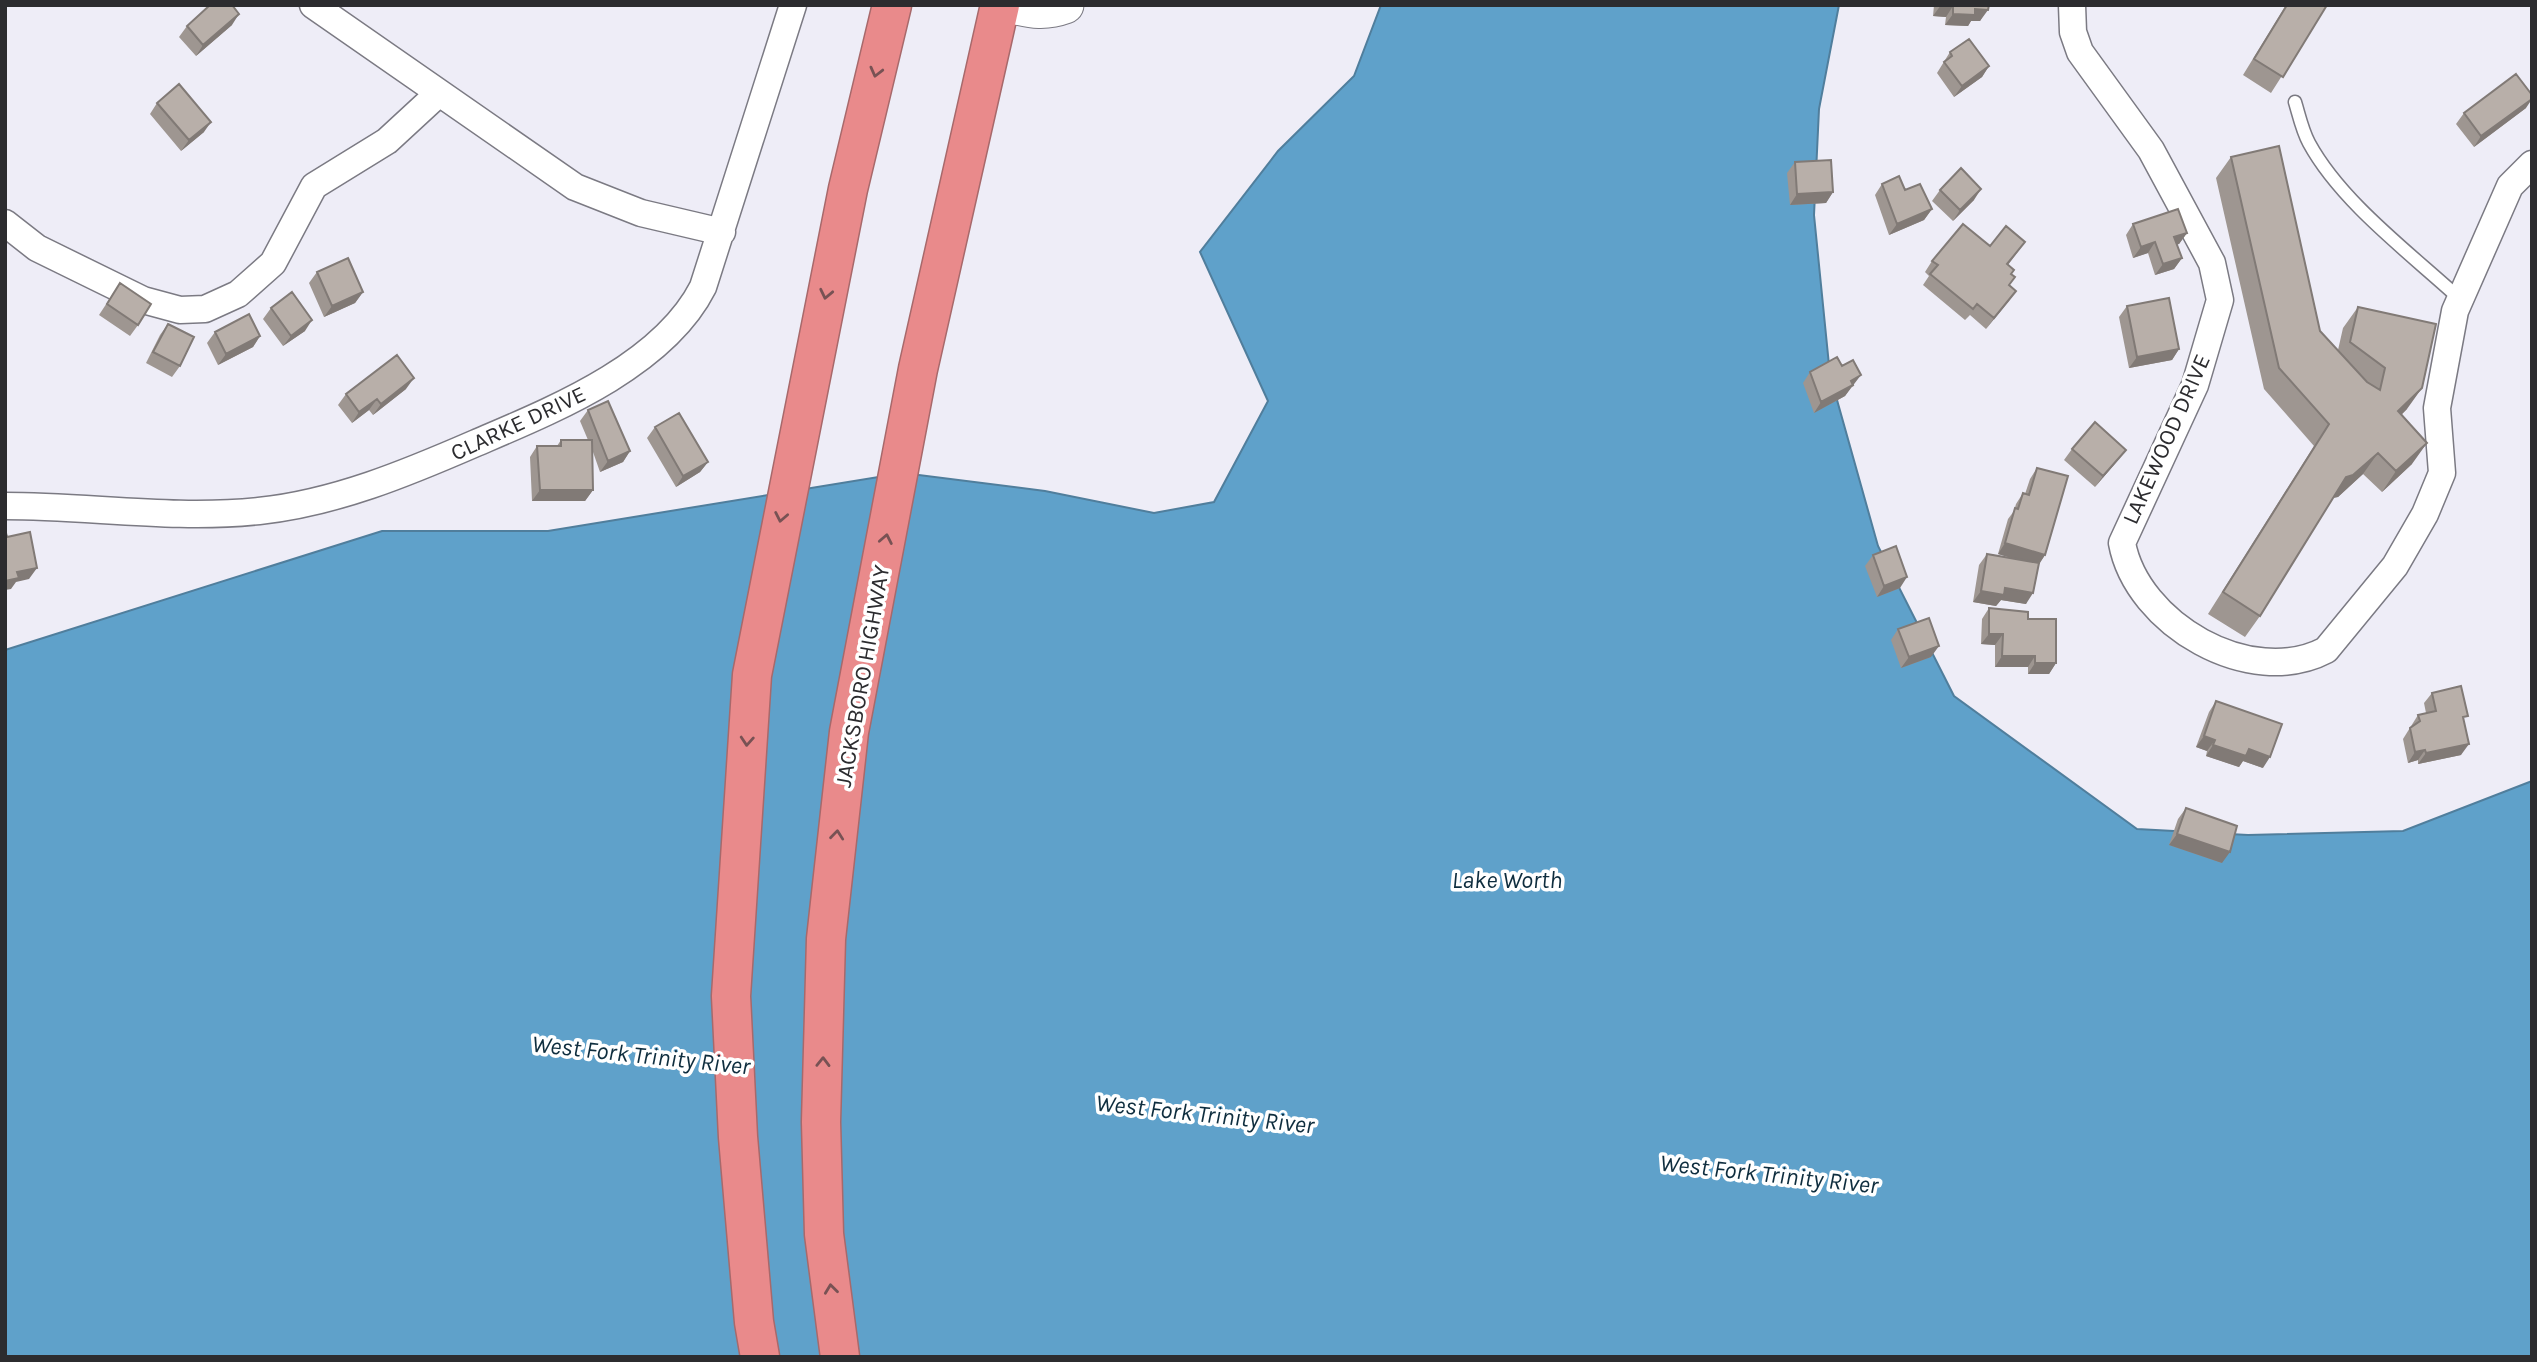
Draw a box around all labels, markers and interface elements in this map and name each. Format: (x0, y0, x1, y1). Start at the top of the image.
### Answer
one-way arrow (870, 66, 884, 78)
one-way arrow (820, 288, 835, 300)
street label: LAKEWOOD DRIVE (2117, 350, 2216, 528)
street label: CLARKE DRIVE (446, 380, 590, 467)
one-way arrow (775, 511, 790, 523)
one-way arrow (878, 533, 893, 545)
street label: JACKSBORO HIGHWAY (830, 563, 895, 789)
one-way arrow (740, 736, 755, 747)
one-way arrow (830, 829, 845, 841)
water label: Lake Worth (1452, 866, 1562, 894)
water label: West Fork Trinity River (530, 1030, 752, 1080)
one-way arrow (815, 1056, 830, 1067)
water label: West Fork Trinity River (1094, 1089, 1316, 1139)
water label: West Fork Trinity River (1658, 1149, 1880, 1199)
one-way arrow (824, 1283, 839, 1295)

